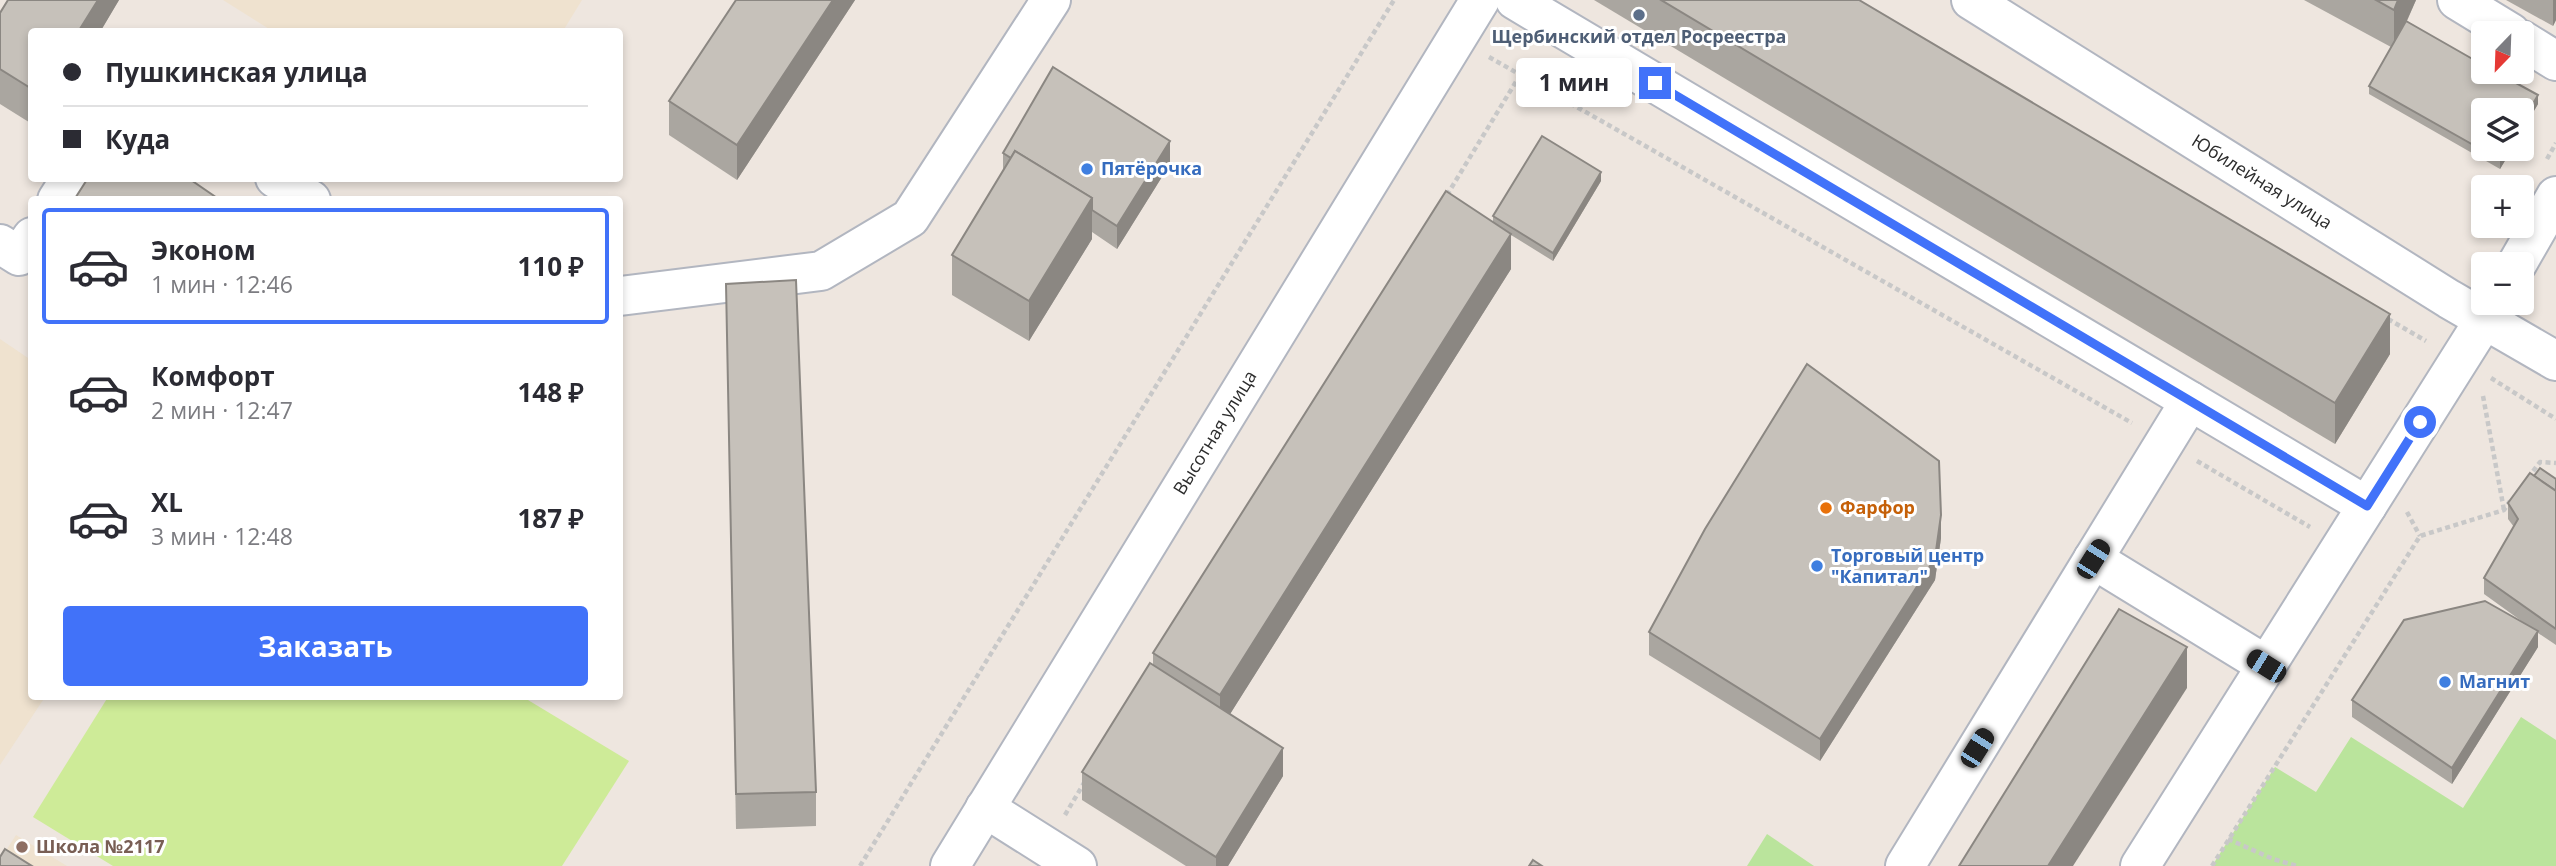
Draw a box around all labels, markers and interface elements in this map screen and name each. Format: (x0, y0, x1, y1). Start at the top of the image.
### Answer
marker: Щербинский отдел Росреестра (1631, 7, 1647, 23)
north arrow (2471, 21, 2534, 84)
map controls (2471, 21, 2534, 315)
place label: Щербинский отдел Росреестра (1492, 24, 1786, 48)
text: Пушкинская улица (105, 54, 368, 90)
callout: 1 мин (1515, 58, 1630, 108)
text: 1 мин (1539, 66, 1609, 98)
route end (1639, 67, 1671, 99)
button: layers (2471, 98, 2534, 161)
text: Куда (105, 121, 170, 157)
street label: Юбилейная улица (2188, 128, 2337, 234)
place label: Пятёрочка (1101, 156, 1202, 180)
marker: Пятёрочка (1079, 161, 1095, 177)
button: + (2471, 175, 2534, 238)
text: Эконом (151, 232, 256, 268)
icon: car (67, 235, 130, 298)
text: 110 ₽ (518, 248, 584, 284)
button: − (2471, 252, 2534, 315)
text: 1 мин · 12:46 (151, 268, 293, 300)
text: Комфорт (151, 358, 275, 394)
icon: car (67, 361, 130, 424)
street label: Высотная улица (1167, 366, 1262, 499)
text: 148 ₽ (518, 374, 584, 410)
text: 2 мин · 12:47 (151, 394, 293, 426)
route start (2404, 406, 2436, 438)
text: XL (151, 484, 183, 520)
icon: car (67, 487, 130, 550)
place label: Фарфор (1840, 495, 1915, 519)
text: 187 ₽ (518, 500, 584, 536)
marker: Фарфор (1818, 500, 1834, 516)
text: 3 мин · 12:48 (151, 520, 293, 552)
car (2073, 536, 2114, 582)
place label: Торговый центр "Капитал" (1831, 543, 1984, 588)
marker: Торговый центр "Капитал" (1809, 558, 1825, 574)
button: Заказать (63, 606, 588, 686)
car (2243, 646, 2290, 686)
place label: Магнит (2459, 669, 2530, 693)
marker: Магнит (2437, 674, 2453, 690)
car (1957, 725, 1998, 771)
place label: Школа №2117 (36, 834, 165, 858)
marker: Школа №2117 (14, 839, 30, 855)

